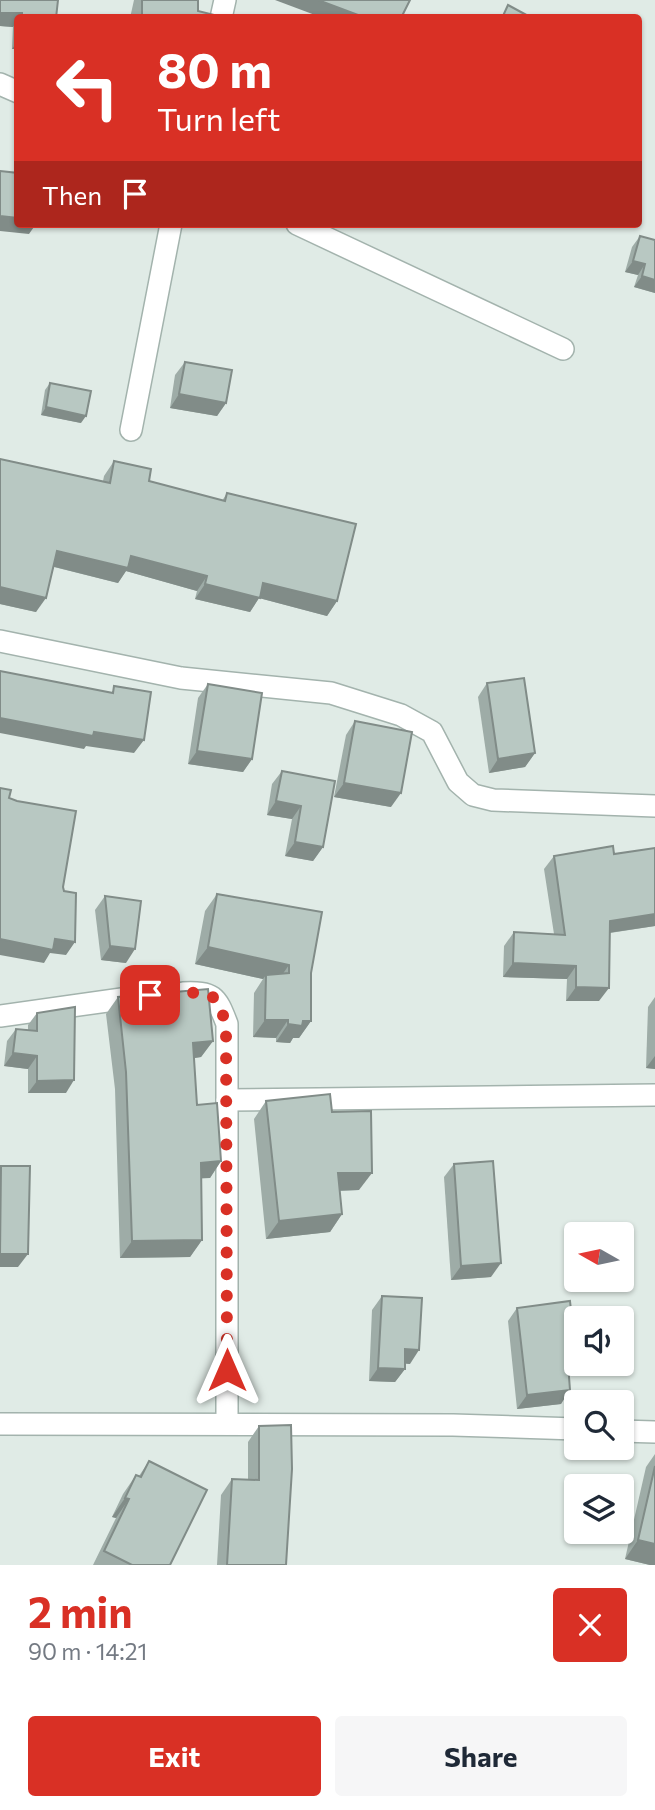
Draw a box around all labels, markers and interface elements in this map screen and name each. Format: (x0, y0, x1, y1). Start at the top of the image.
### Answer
text: 80 m (157, 38, 272, 98)
icon: left (42, 42, 133, 133)
text: Turn left (157, 98, 281, 138)
icon: arrive (116, 175, 154, 213)
text: Then (42, 179, 102, 210)
pin (120, 965, 180, 1025)
icon: arrive (131, 976, 169, 1014)
north arrow (564, 1222, 634, 1292)
map controls (564, 1222, 634, 1544)
button: sound (564, 1306, 634, 1376)
position arrow (190, 1333, 264, 1407)
button: search (564, 1390, 634, 1460)
button: layers (564, 1474, 634, 1544)
text: 2 min (28, 1585, 133, 1637)
button: close (553, 1588, 627, 1662)
text: 90 m · 14:21 (28, 1637, 147, 1665)
button: Exit (28, 1716, 321, 1796)
button: Share (335, 1716, 627, 1796)

